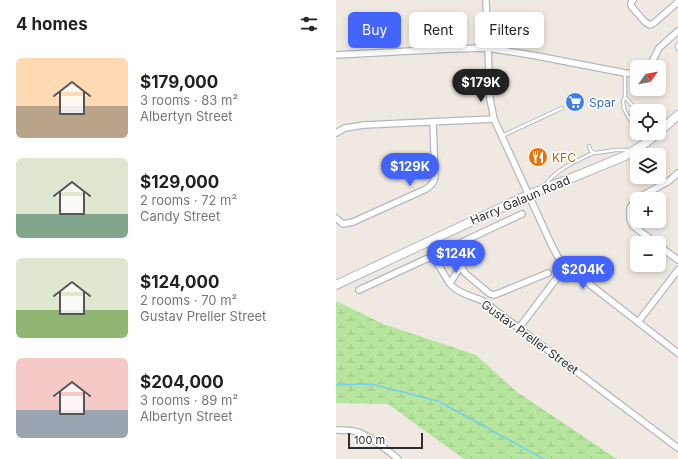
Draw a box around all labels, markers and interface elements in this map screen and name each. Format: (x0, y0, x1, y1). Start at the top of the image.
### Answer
chip: Buy (348, 12, 401, 48)
chip: Rent (409, 12, 467, 48)
chip: Filters (475, 12, 544, 48)
icon: filters (298, 13, 320, 35)
text: 4 homes (16, 14, 88, 34)
north arrow (630, 60, 666, 96)
map controls (630, 60, 666, 272)
pin: $179K (453, 69, 509, 103)
text: $179,000 (140, 72, 218, 92)
icon: home (48, 74, 96, 122)
text: $179K (461, 74, 501, 90)
supermarket icon: Spar (564, 91, 586, 113)
text: 3 rooms · 83 m² (140, 92, 238, 108)
place label: Spar (589, 95, 616, 110)
button: locate (630, 104, 666, 140)
text: Albertyn Street (140, 108, 233, 124)
restaurant icon: KFC (527, 146, 549, 168)
button: layers (630, 148, 666, 184)
place label: KFC (552, 150, 576, 165)
pin: $129K (382, 153, 438, 187)
text: $129K (390, 158, 430, 174)
text: $129,000 (140, 172, 219, 192)
street label: Harry Galaun Road (468, 172, 572, 228)
icon: home (48, 174, 96, 222)
text: 2 rooms · 72 m² (140, 192, 237, 208)
button: + (630, 192, 666, 228)
text: Candy Street (140, 208, 220, 224)
button: − (630, 236, 666, 272)
pin: $124K (428, 240, 484, 274)
text: $124K (436, 245, 476, 261)
pin: $204K (555, 256, 611, 290)
text: $204K (561, 261, 605, 277)
text: $124,000 (140, 272, 219, 292)
icon: home (48, 274, 96, 322)
text: 2 rooms · 70 m² (140, 292, 237, 308)
street label: Gustav Preller Street (478, 297, 582, 377)
text: Gustav Preller Street (140, 308, 266, 324)
text: $204,000 (140, 372, 224, 392)
icon: home (48, 374, 96, 422)
text: 3 rooms · 89 m² (140, 392, 238, 408)
text: Albertyn Street (140, 408, 233, 424)
scale bar (348, 431, 423, 450)
text: 100 m (354, 433, 385, 447)

